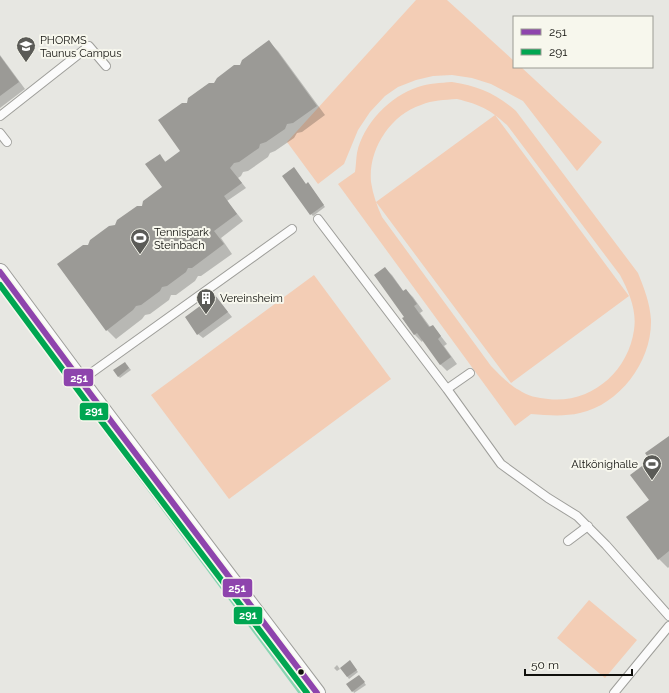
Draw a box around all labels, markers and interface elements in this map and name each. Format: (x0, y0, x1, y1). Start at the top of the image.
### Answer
legend (513, 16, 653, 68)
text: 251 (549, 25, 567, 39)
place label: PHORMS Taunus Campus (40, 34, 121, 60)
school or university icon: PHORMS Taunus Campus (15, 35, 37, 63)
text: 291 (549, 45, 567, 59)
place label: Tennispark Steinbach (154, 226, 209, 252)
sports icon: Tennispark Steinbach (129, 227, 151, 255)
building icon: Vereinsheim (195, 287, 217, 315)
place label: Vereinsheim (220, 292, 283, 305)
line badge: 251 (63, 368, 94, 387)
text: 251 (70, 372, 88, 385)
line badge: 291 (79, 402, 109, 421)
text: 291 (85, 405, 104, 418)
sports icon: Altkönighalle (641, 453, 663, 481)
place label: Altkönighalle (571, 458, 639, 471)
line badge: 251 (222, 578, 253, 598)
text: 251 (228, 582, 246, 595)
line badge: 291 (233, 606, 263, 625)
text: 291 (239, 609, 258, 622)
scale bar (525, 651, 632, 677)
text: 50 m (531, 658, 559, 672)
unlabelled marker (296, 667, 306, 677)

